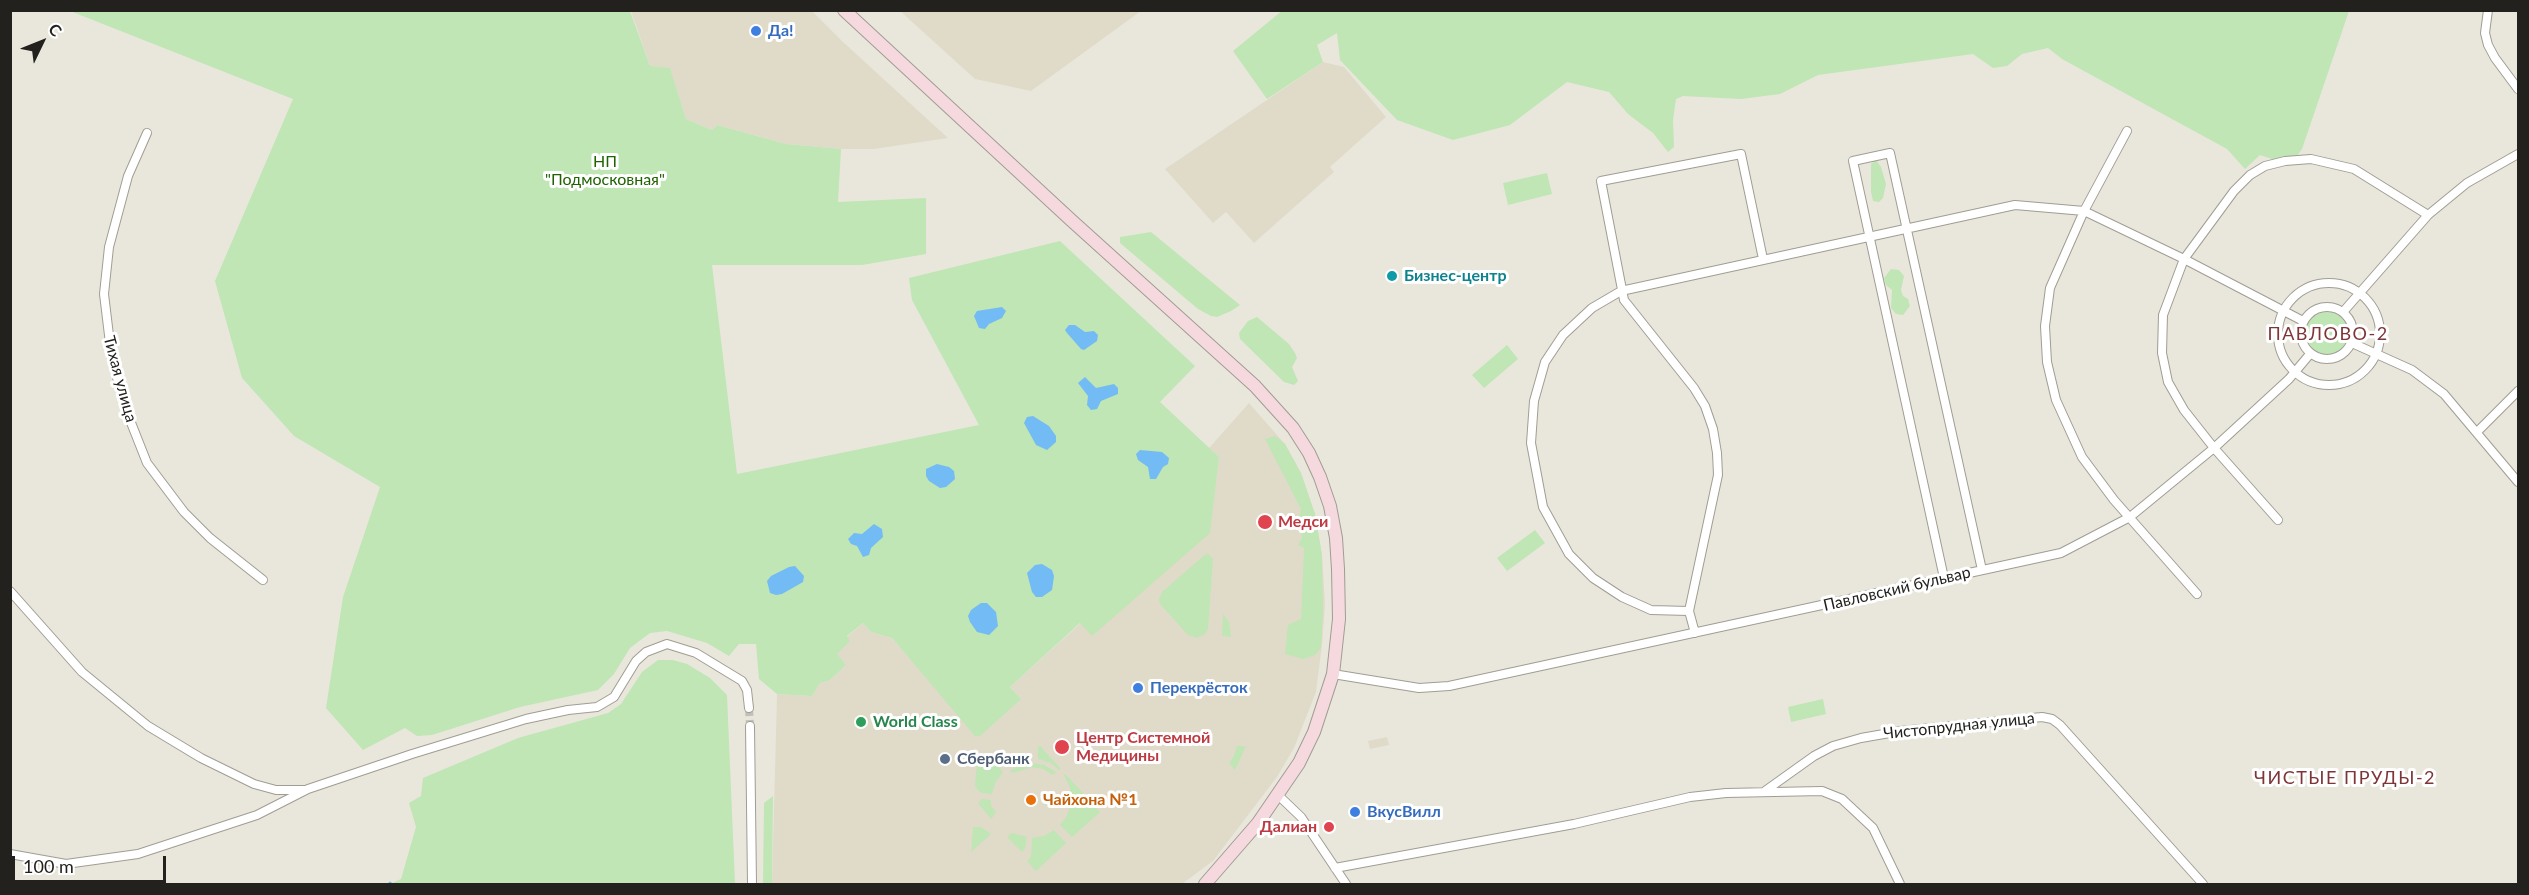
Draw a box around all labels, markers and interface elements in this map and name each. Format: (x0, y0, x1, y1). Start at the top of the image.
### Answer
north arrow (12, 12, 72, 72)
text: С (45, 19, 66, 40)
place label: Да! (768, 21, 794, 41)
marker: Да! (749, 24, 763, 38)
park label: НП "Подмосковная" (545, 152, 665, 190)
place label: Бизнес-центр (1404, 266, 1506, 286)
marker: Бизнес-центр (1385, 269, 1399, 283)
district label: ПАВЛОВО-2 (2267, 323, 2389, 345)
street label: Тихая улица (99, 334, 141, 424)
place label: Медси (1278, 512, 1328, 532)
marker: Медси (1256, 513, 1274, 531)
street label: Павловский бульвар (1821, 563, 1973, 615)
place label: Перекрёсток (1150, 678, 1248, 698)
marker: Перекрёсток (1131, 681, 1145, 695)
street label: Чистопрудная улица (1882, 709, 2036, 743)
place label: World Class (873, 712, 958, 732)
marker: World Class (854, 715, 868, 729)
place label: Центр Системной Медицины (1076, 728, 1210, 766)
marker: Центр Системной Медицины (1053, 738, 1071, 756)
place label: Сбербанк (957, 749, 1030, 769)
marker: Сбербанк (938, 752, 952, 766)
district label: ЧИСТЫЕ ПРУДЫ-2 (2254, 767, 2436, 789)
place label: Чайхона №1 (1043, 790, 1137, 810)
marker: Чайхона №1 (1024, 793, 1038, 807)
place label: ВкусВилл (1367, 802, 1441, 822)
marker: ВкусВилл (1348, 805, 1362, 819)
place label: Далиан (1260, 817, 1317, 837)
marker: Далиан (1322, 820, 1336, 834)
scale bar (15, 844, 170, 882)
text: 100 m (23, 855, 74, 877)

